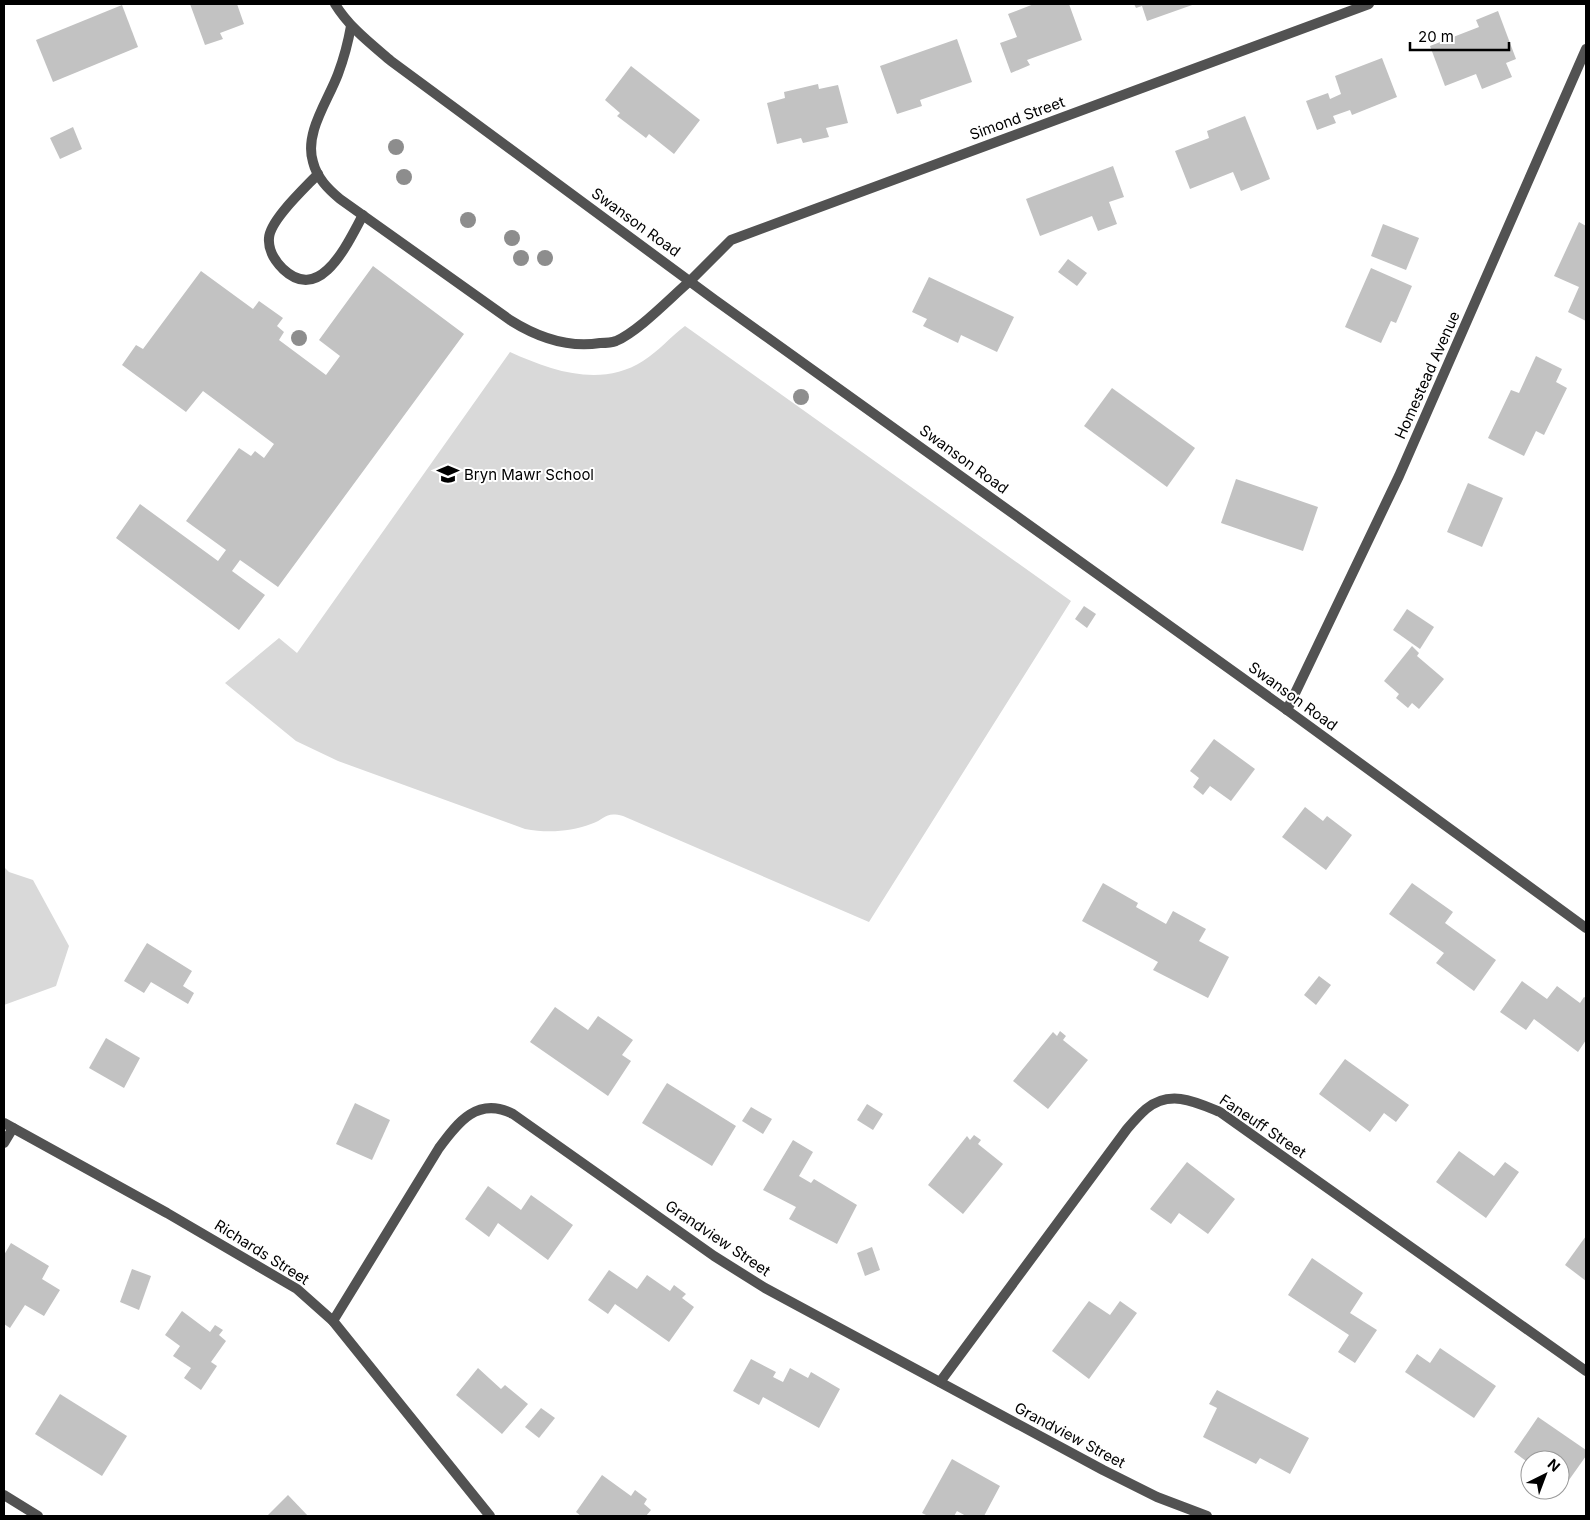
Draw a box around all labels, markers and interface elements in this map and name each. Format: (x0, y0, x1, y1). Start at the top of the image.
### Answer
scale bar (1410, 20, 1509, 52)
text: 20 m (1418, 27, 1454, 46)
street label: Simond Street (967, 92, 1067, 144)
street label: Swanson Road (588, 183, 684, 261)
street label: Homestead Avenue (1390, 308, 1464, 442)
street label: Swanson Road (916, 420, 1012, 498)
school or university icon: Bryn Mawr School (435, 461, 461, 487)
place label: Bryn Mawr School (464, 465, 594, 484)
street label: Swanson Road (1245, 657, 1341, 735)
street label: Faneuff Street (1216, 1090, 1310, 1162)
street label: Grandview Street (662, 1196, 774, 1280)
street label: Richards Street (211, 1215, 313, 1289)
street label: Grandview Street (1011, 1398, 1129, 1472)
north arrow (1520, 1450, 1570, 1500)
text: N (1544, 1455, 1564, 1475)

